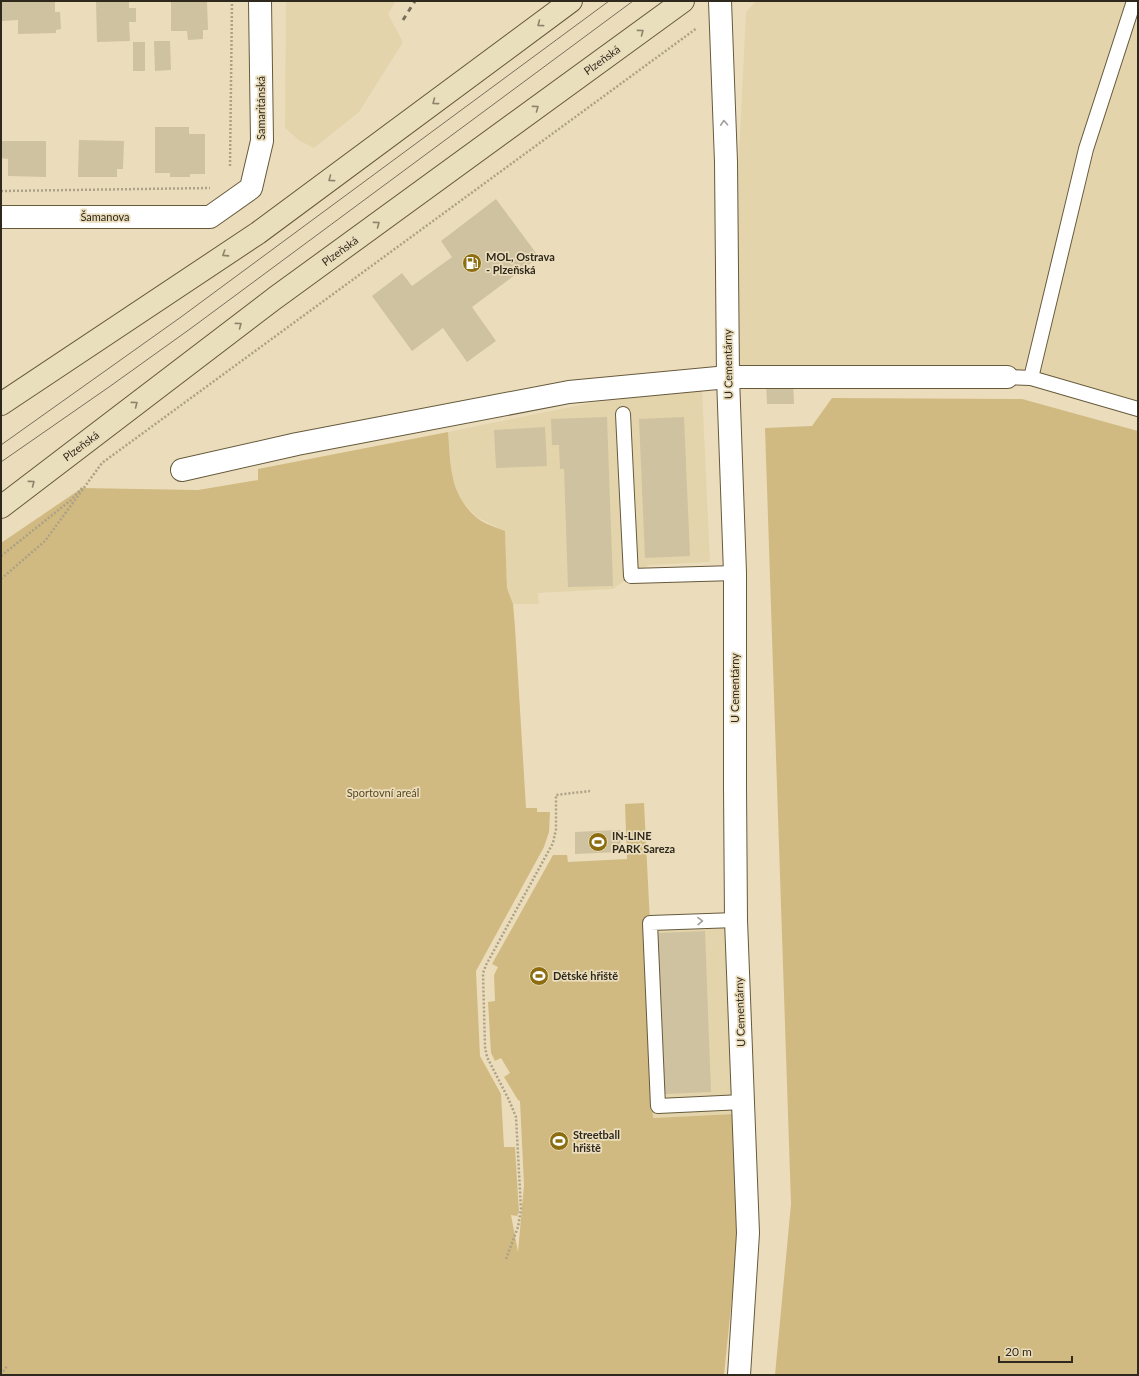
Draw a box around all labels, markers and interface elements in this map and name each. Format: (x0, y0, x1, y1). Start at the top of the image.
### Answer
one-way arrow (537, 19, 544, 27)
one-way arrow (637, 29, 644, 37)
street label: Plzeňská (581, 42, 622, 77)
street label: Samaritánská (254, 76, 267, 140)
one-way arrow (433, 97, 440, 104)
one-way arrow (531, 106, 538, 113)
one-way arrow (720, 120, 729, 126)
one-way arrow (328, 174, 335, 182)
street label: Šamanova (80, 210, 130, 223)
one-way arrow (373, 221, 380, 228)
street label: Plzeňská (319, 233, 360, 268)
one-way arrow (222, 250, 229, 257)
place label: MOL, Ostrava - Plzeňská (486, 250, 555, 276)
fuel station icon: MOL, Ostrava - Plzeňská (461, 252, 483, 274)
one-way arrow (234, 323, 241, 330)
street label: U Cementárny (720, 329, 735, 399)
one-way arrow (131, 402, 138, 409)
street label: Plzeňská (60, 428, 101, 463)
one-way arrow (28, 480, 35, 488)
street label: U Cementárny (728, 653, 741, 723)
park label: Sportovní areál (347, 786, 419, 799)
place label: IN-LINE PARK Sareza (612, 829, 675, 855)
sports icon: IN-LINE PARK Sareza (587, 831, 609, 853)
one-way arrow (697, 917, 703, 926)
sports icon: Dětské hřiště (528, 965, 550, 987)
place label: Dětské hřiště (553, 969, 618, 982)
street label: U Cementárny (732, 977, 747, 1047)
place label: Streetball hřiště (573, 1128, 620, 1154)
sports icon: Streetball hřiště (548, 1130, 570, 1152)
scale bar (999, 1338, 1072, 1364)
text: 20 m (1005, 1344, 1032, 1359)

